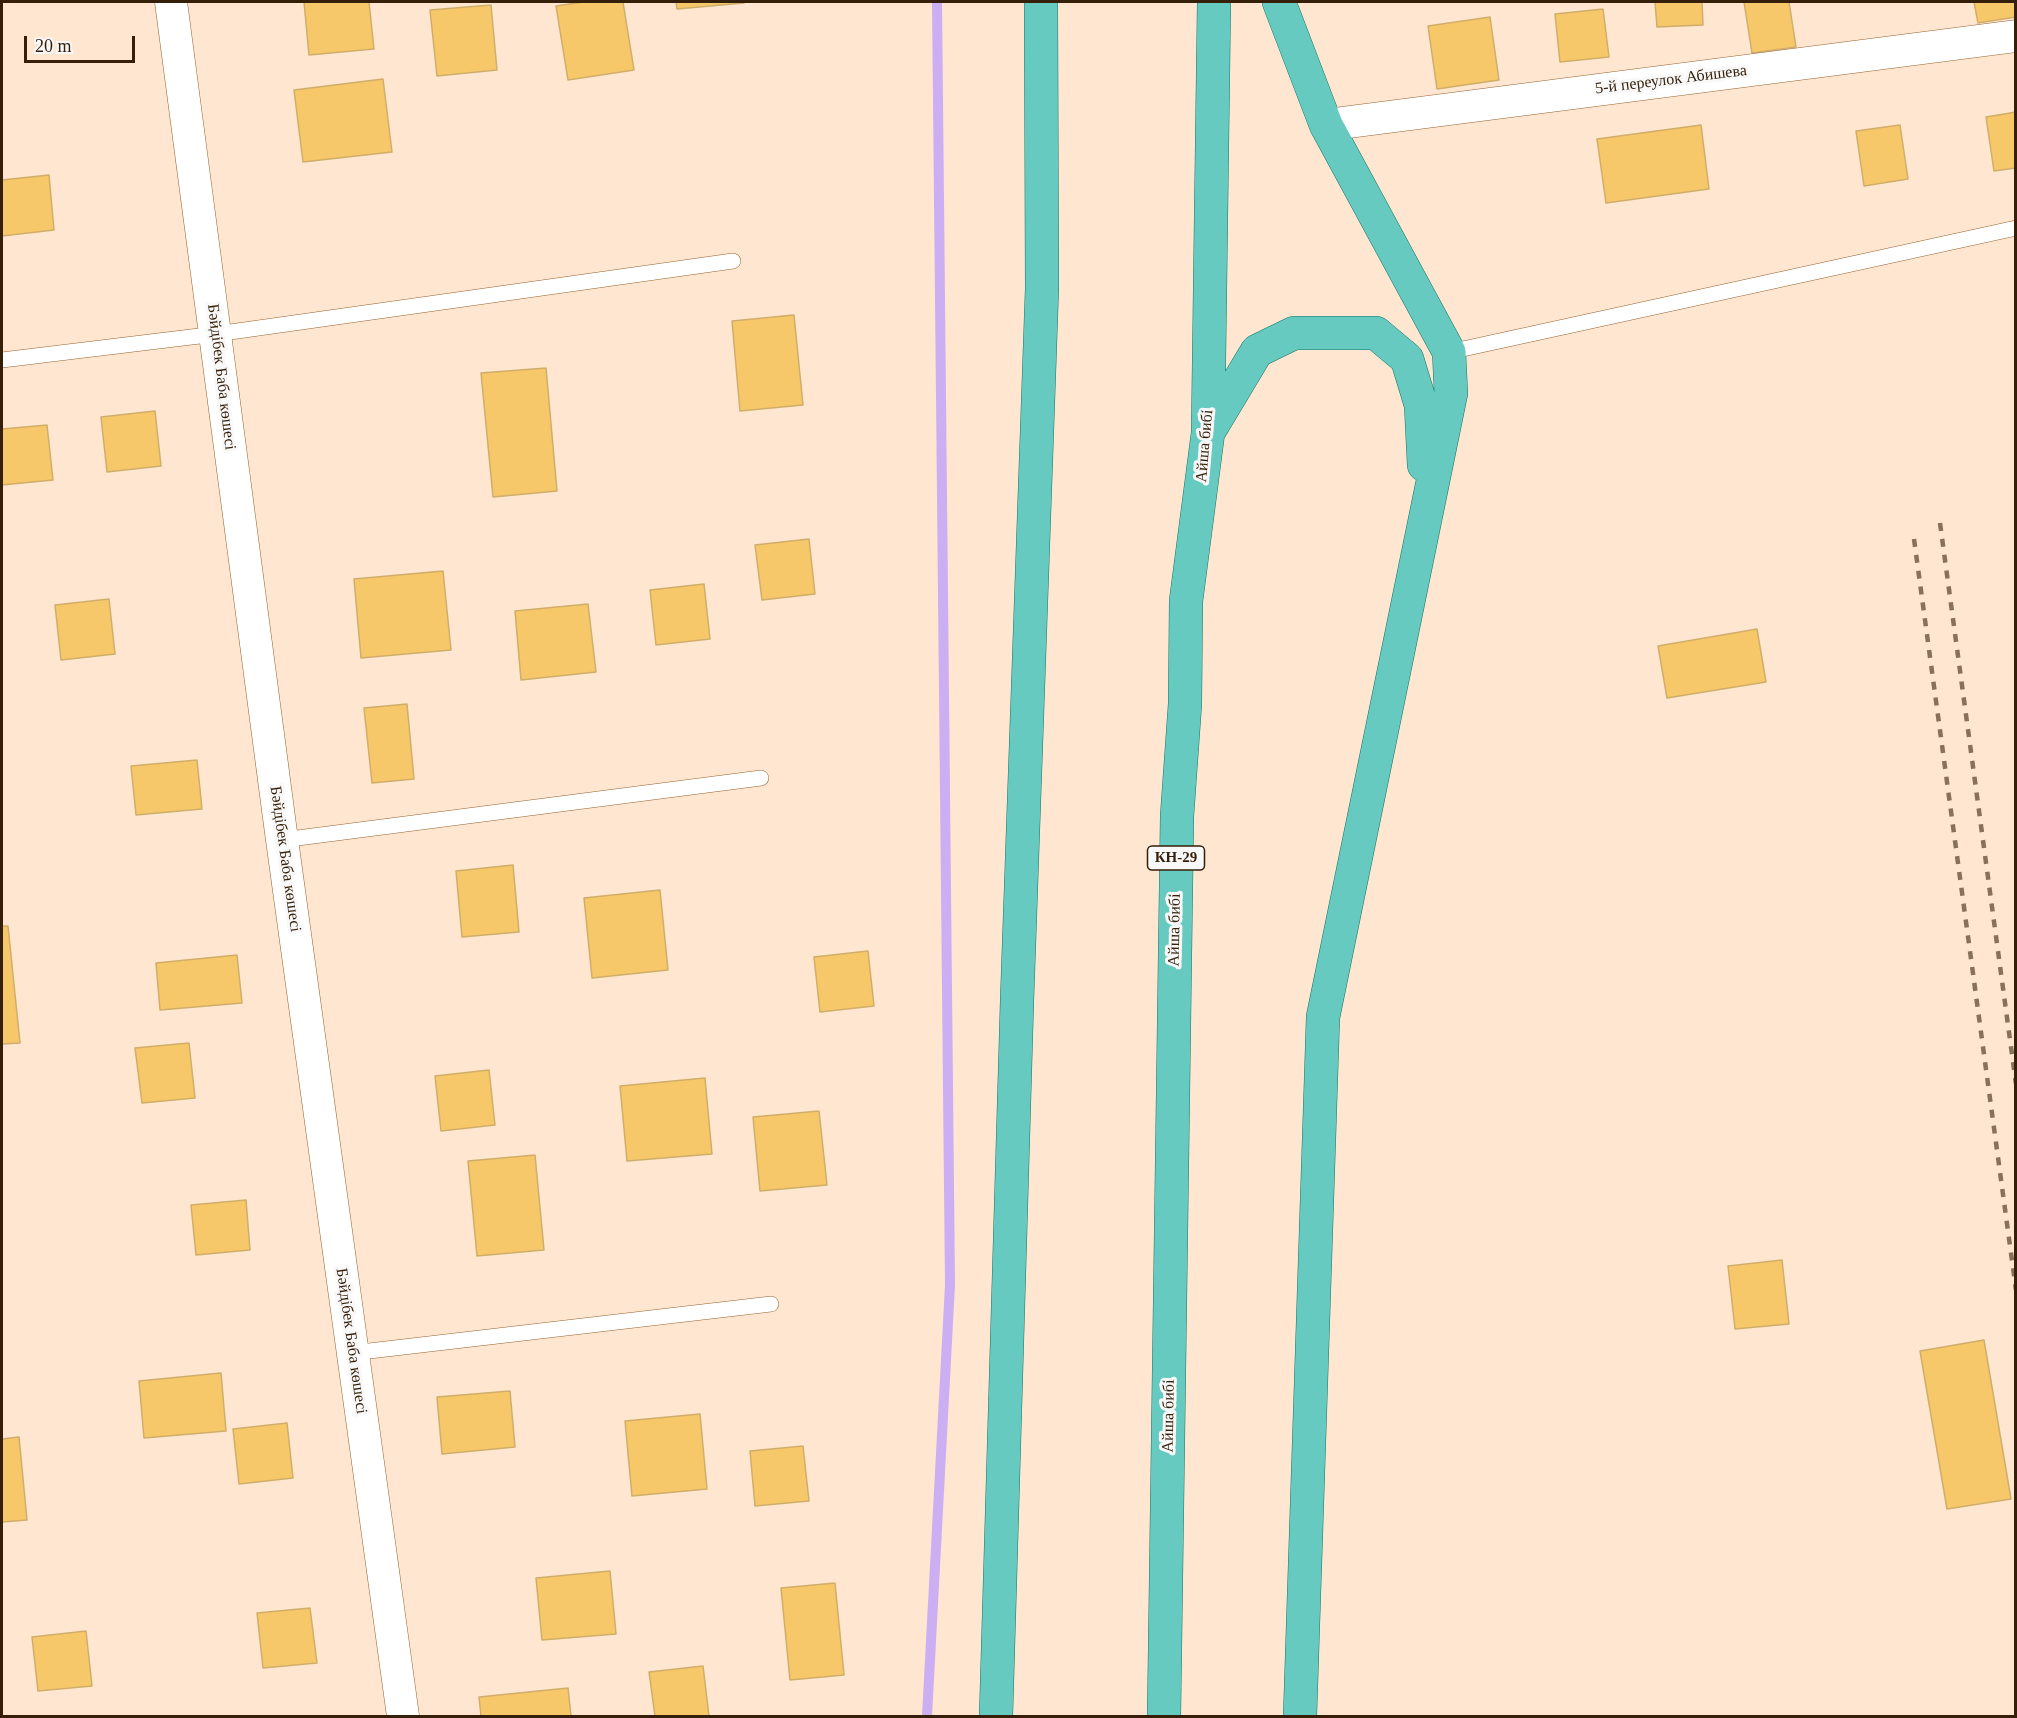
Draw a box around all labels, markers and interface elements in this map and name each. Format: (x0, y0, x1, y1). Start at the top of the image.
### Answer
scale bar (27, 24, 138, 62)
text: 20 m (35, 36, 72, 56)
street label: 5-й переулок Абишева (1594, 61, 1748, 99)
street label: Бәйдібек Баба көшесі (203, 303, 239, 451)
street label: Айша бибі (1192, 409, 1218, 483)
street label: Бәйдібек Баба көшесі (265, 785, 305, 933)
road number: КН-29 (1148, 846, 1204, 870)
street label: Айша бибі (1165, 893, 1185, 967)
street label: Бәйдібек Баба көшесі (331, 1267, 371, 1415)
street label: Айша бибі (1159, 1379, 1179, 1453)

